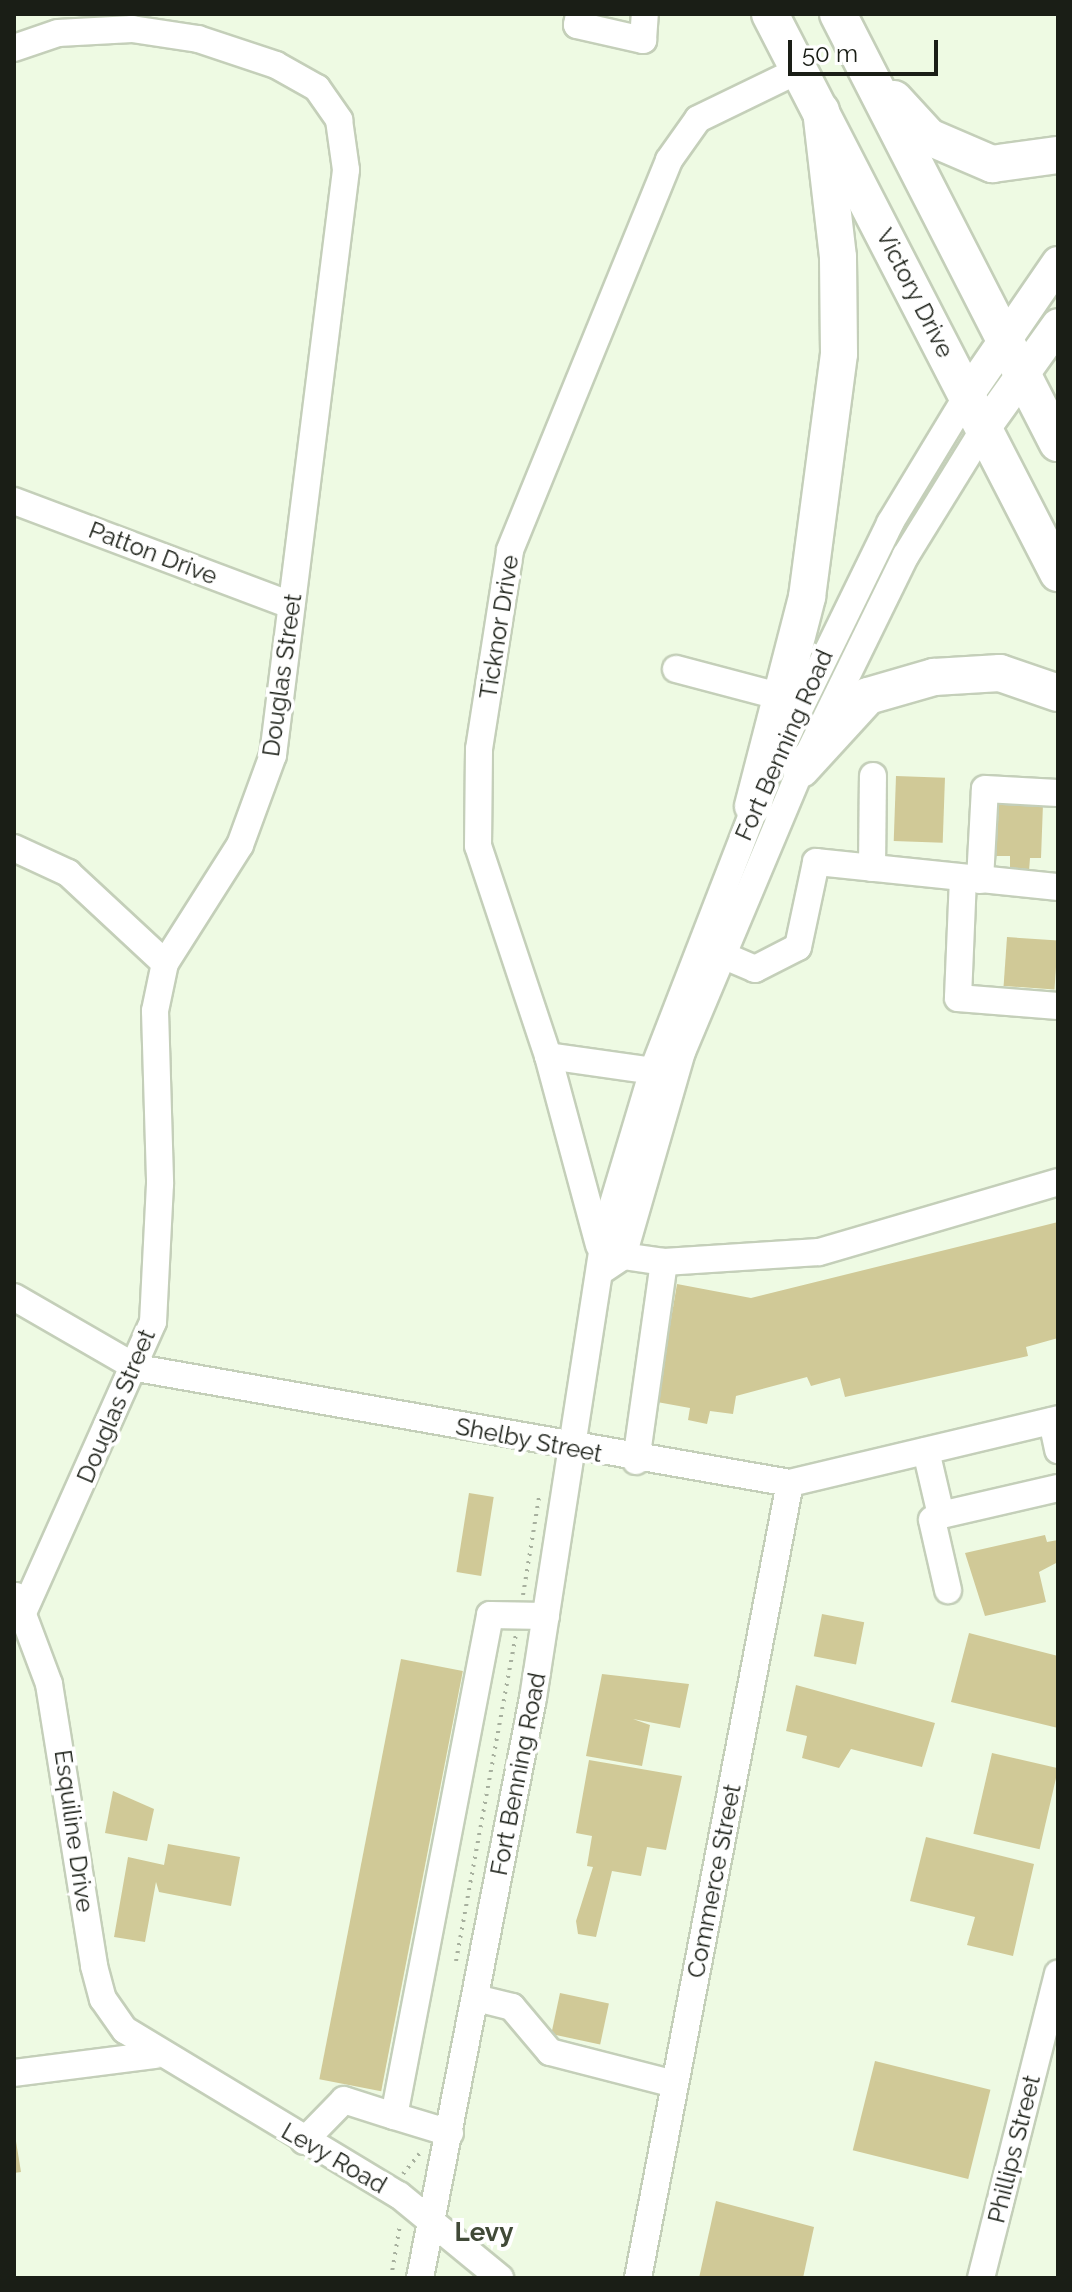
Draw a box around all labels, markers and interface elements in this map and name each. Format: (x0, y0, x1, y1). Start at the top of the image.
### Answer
scale bar (792, 24, 942, 74)
text: 50 m (802, 39, 858, 68)
street label: Victory Drive (870, 223, 960, 363)
street label: Patton Drive (85, 515, 221, 591)
street label: Ticknor Drive (473, 553, 525, 701)
street label: Douglas Street (256, 592, 308, 758)
street label: Fort Benning Road (729, 645, 839, 845)
street label: Douglas Street (71, 1325, 161, 1487)
street label: Shelby Street (453, 1412, 605, 1468)
street label: Fort Benning Road (484, 1670, 552, 1878)
street label: Esquiline Drive (48, 1748, 100, 1914)
street label: Commerce Street (681, 1782, 747, 1980)
street label: Phillips Street (982, 2072, 1046, 2226)
street label: Levy Road (276, 2116, 392, 2200)
district label: Levy (455, 2217, 513, 2249)

